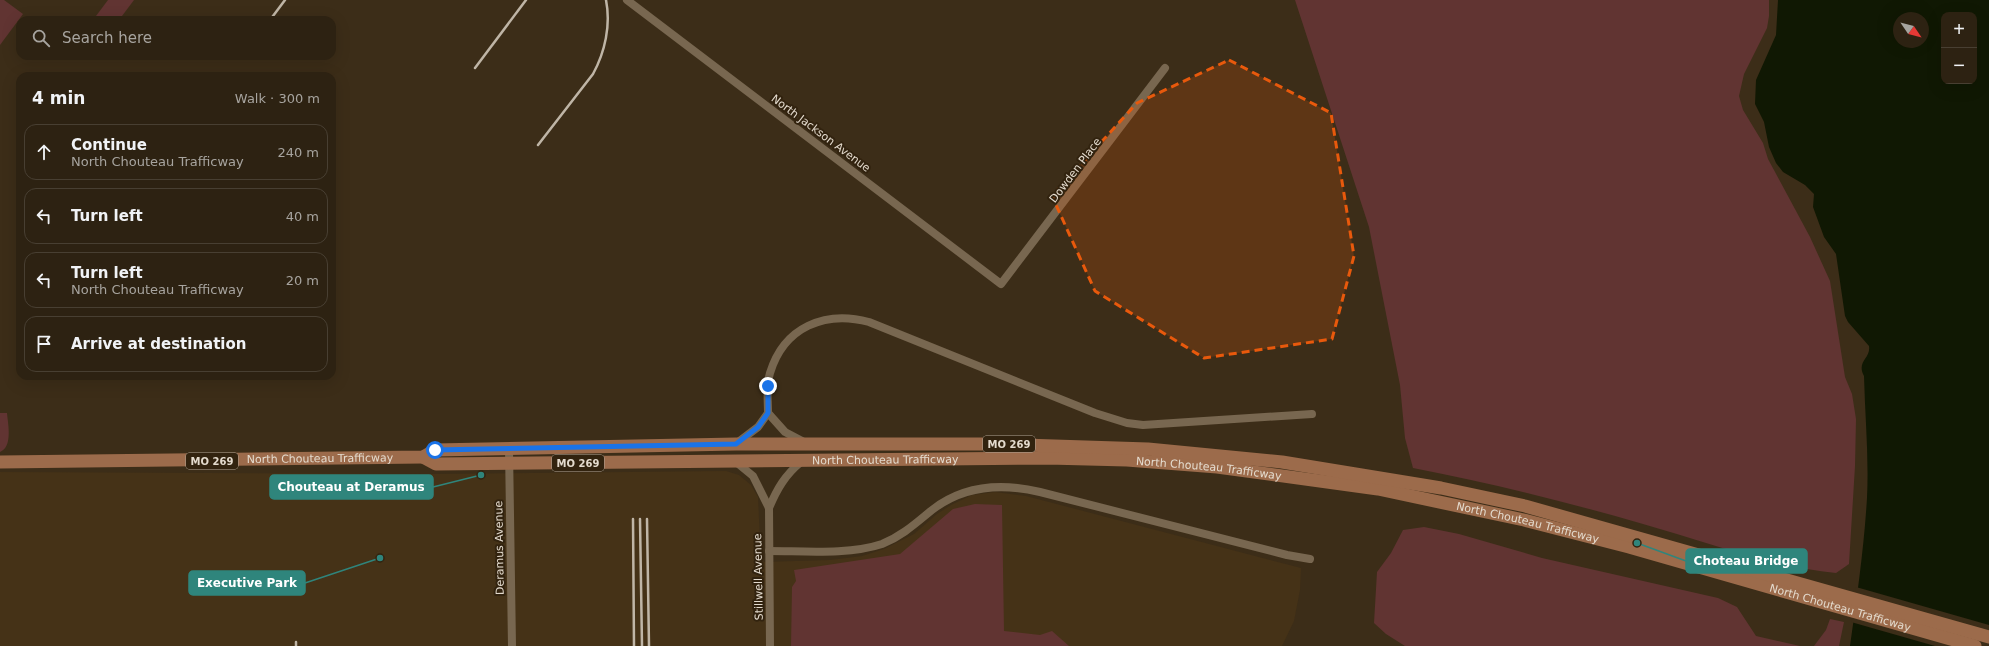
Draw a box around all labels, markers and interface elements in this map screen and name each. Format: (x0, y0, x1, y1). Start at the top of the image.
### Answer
north arrow (1893, 12, 1929, 48)
map controls (1941, 12, 1977, 84)
button: + (1941, 12, 1977, 48)
search box (16, 16, 336, 60)
icon: search (30, 27, 52, 49)
text: Search here (62, 29, 152, 47)
button: − (1941, 48, 1977, 84)
text: 4 min (32, 88, 85, 108)
text: Walk · 300 m (235, 91, 320, 106)
street label: North Jackson Avenue (769, 92, 873, 175)
street label: Dowden Place (1047, 135, 1104, 205)
text: Continue (71, 136, 147, 154)
icon: ahead (33, 141, 55, 163)
text: 240 m (277, 145, 319, 160)
text: North Chouteau Trafficway (71, 154, 244, 169)
icon: left (33, 205, 55, 227)
text: Turn left (71, 207, 143, 225)
text: 40 m (286, 209, 319, 224)
text: Turn left (71, 264, 143, 282)
icon: left (33, 269, 55, 291)
text: 20 m (286, 273, 319, 288)
text: North Chouteau Trafficway (71, 282, 244, 297)
icon: arrive (33, 333, 55, 355)
text: Arrive at destination (71, 335, 246, 353)
route end (759, 377, 777, 395)
road number: MO 269 (983, 436, 1035, 452)
route start (426, 441, 444, 459)
street label: North Chouteau Trafficway (247, 451, 394, 466)
road number: MO 269 (186, 453, 238, 469)
street label: North Chouteau Trafficway (812, 453, 959, 467)
road number: MO 269 (552, 455, 604, 471)
street label: North Chouteau Trafficway (1135, 455, 1283, 483)
callout: Chouteau at Deramus (270, 475, 433, 499)
text: Chouteau at Deramus (277, 480, 425, 494)
street label: North Chouteau Trafficway (1455, 500, 1601, 546)
street label: Deramus Avenue (492, 501, 507, 595)
street label: Stillwell Avenue (751, 533, 766, 620)
callout: Choteau Bridge (1686, 549, 1807, 573)
text: Choteau Bridge (1694, 554, 1798, 568)
callout: Executive Park (189, 571, 305, 595)
text: Executive Park (197, 576, 298, 590)
street label: North Chouteau Trafficway (1768, 582, 1913, 634)

